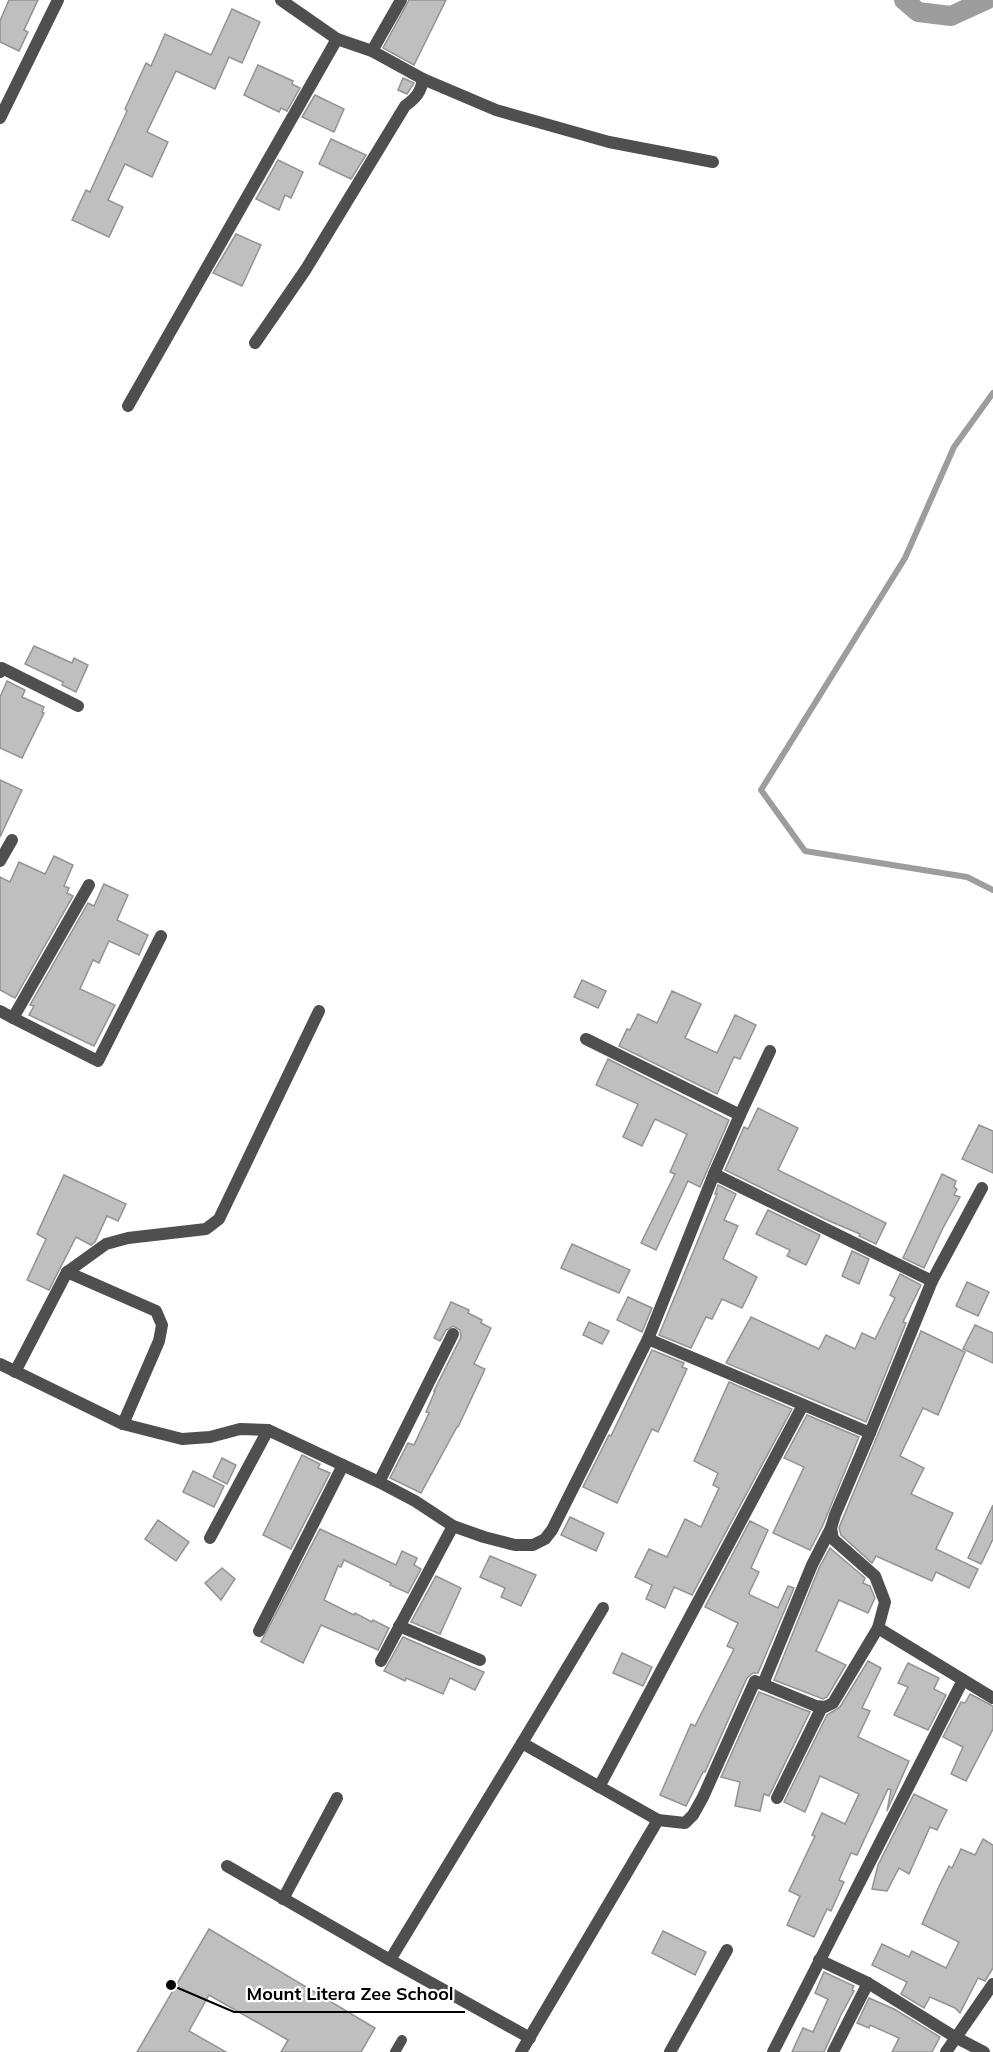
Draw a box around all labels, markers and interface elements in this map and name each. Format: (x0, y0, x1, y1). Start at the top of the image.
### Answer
callout: Mount Litera Zee School (234, 1976, 465, 2012)
text: Mount Litera Zee School (247, 1982, 453, 2005)

